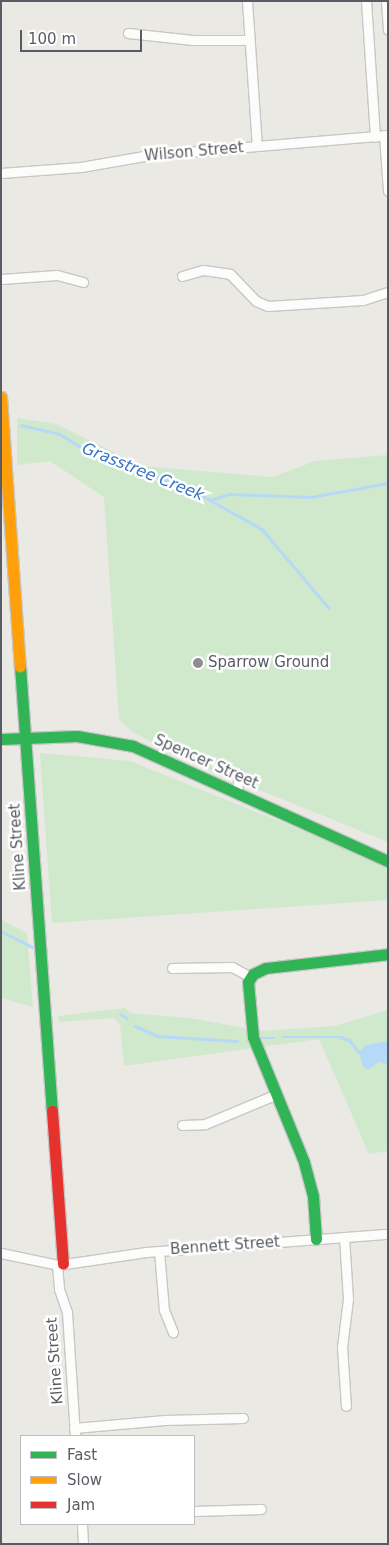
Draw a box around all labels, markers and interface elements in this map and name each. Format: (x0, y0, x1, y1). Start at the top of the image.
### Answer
scale bar (22, 20, 145, 52)
text: 100 m (28, 30, 76, 48)
street label: Wilson Street (144, 139, 244, 165)
water label: Grasstree Creek (79, 439, 207, 505)
place label: Sparrow Ground (208, 654, 329, 672)
marker: Sparrow Ground (192, 657, 204, 669)
street label: Spencer Street (151, 731, 261, 793)
street label: Kline Street (6, 803, 30, 891)
street label: Bennett Street (170, 1233, 280, 1259)
street label: Kline Street (43, 1317, 67, 1405)
legend (20, 1435, 195, 1525)
text: Fast (67, 1446, 97, 1464)
text: Slow (67, 1471, 102, 1489)
text: Jam (67, 1496, 95, 1514)

